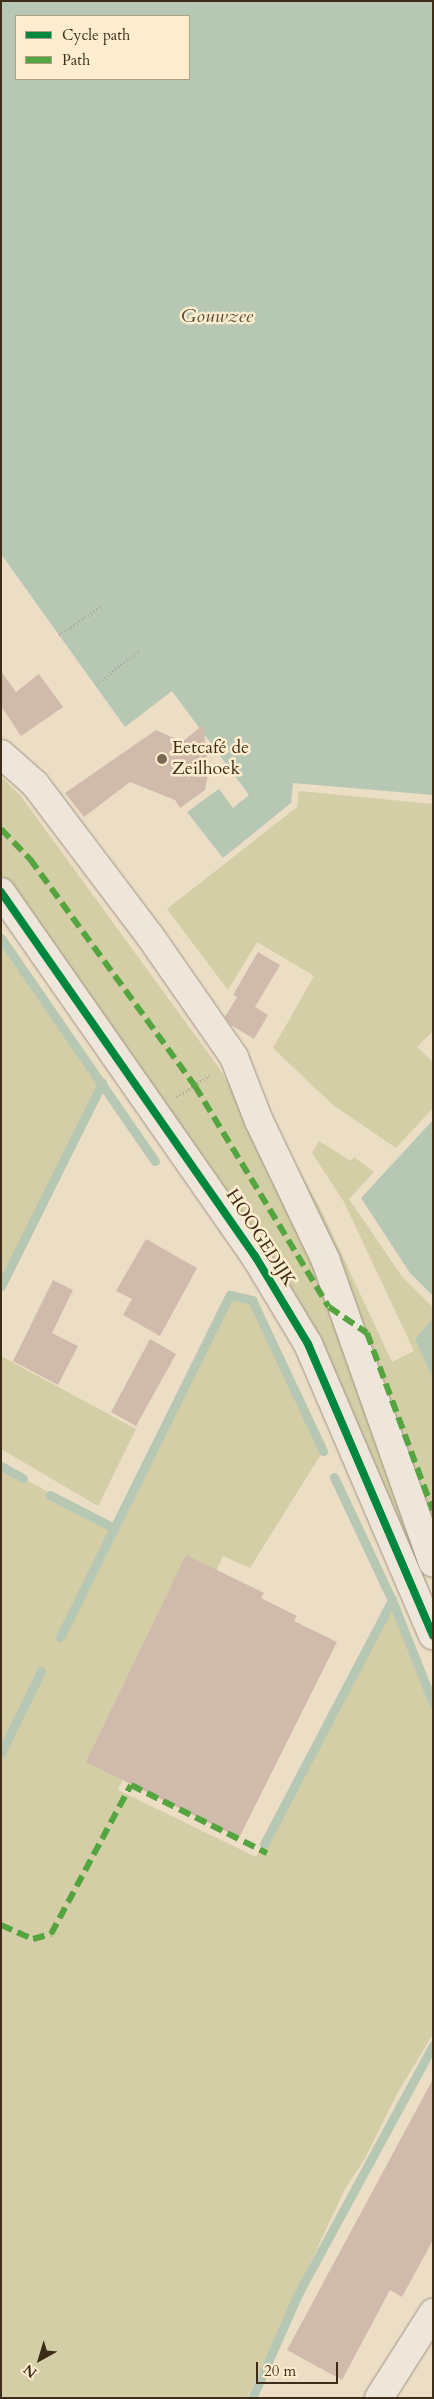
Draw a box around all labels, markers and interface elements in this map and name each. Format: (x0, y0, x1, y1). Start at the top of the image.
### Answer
legend (15, 15, 190, 80)
text: Cycle path (62, 25, 130, 45)
text: Path (62, 50, 90, 70)
water label: Gouwzee (181, 306, 253, 328)
place label: Eetcafé de Zeilhoek (172, 738, 249, 781)
marker: Eetcafé de Zeilhoek (156, 753, 168, 765)
street label: HOOGEDIJK (221, 1185, 299, 1291)
north arrow (15, 2334, 65, 2384)
scale bar (259, 2352, 342, 2384)
text: N (20, 2360, 41, 2382)
text: 20 m (264, 2361, 296, 2381)

